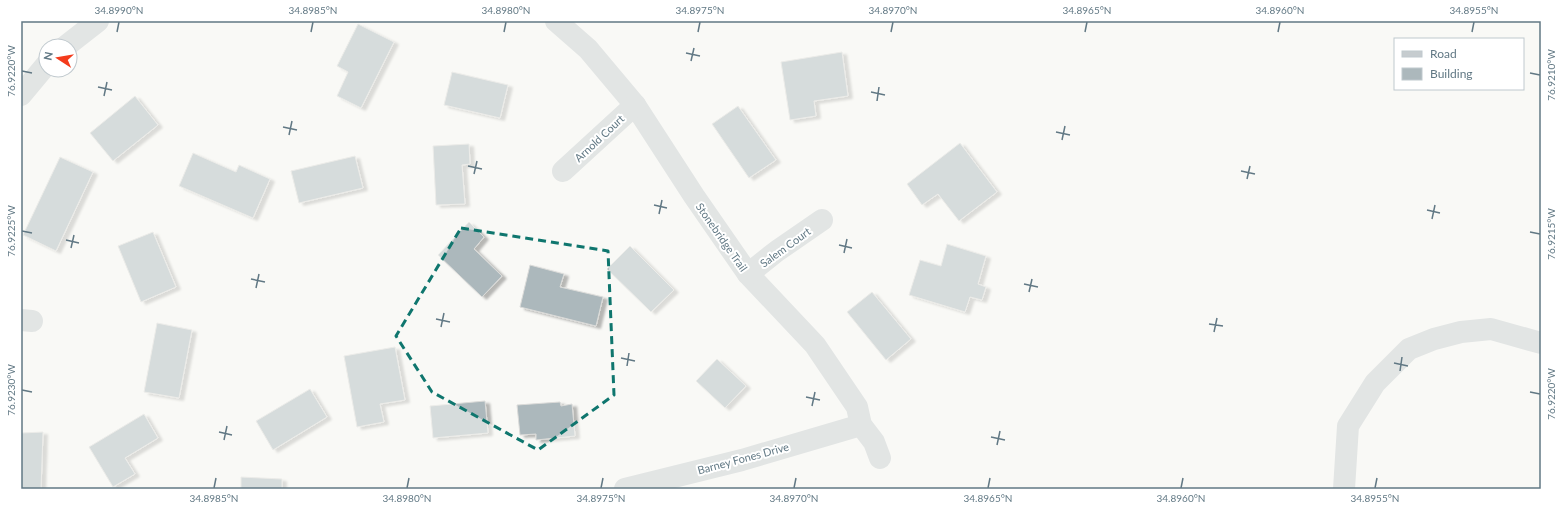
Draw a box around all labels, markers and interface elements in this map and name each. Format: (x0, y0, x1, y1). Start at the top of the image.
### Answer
text: 34.8990°N (95, 4, 143, 16)
text: 34.8985°N (289, 4, 337, 16)
text: 34.8980°N (482, 4, 530, 16)
text: 34.8975°N (676, 4, 724, 16)
text: 34.8970°N (869, 4, 917, 16)
text: 34.8965°N (1063, 4, 1111, 16)
text: 34.8960°N (1256, 4, 1304, 16)
text: 34.8955°N (1450, 4, 1498, 16)
north arrow (38, 38, 78, 78)
legend (1394, 38, 1524, 90)
text: 76.9220°W (5, 45, 17, 97)
text: Road (1430, 46, 1457, 61)
text: 76.9210°W (1545, 49, 1557, 101)
text: N (40, 50, 55, 61)
text: Building (1430, 66, 1473, 81)
street label: Arnold Court (572, 112, 626, 164)
street label: Stonebridge Trail (694, 200, 750, 274)
text: 76.9225°W (5, 205, 17, 257)
text: 76.9215°W (1545, 208, 1557, 260)
street label: Salem Court (757, 224, 813, 270)
text: 76.9230°W (5, 364, 17, 416)
text: 76.9220°W (1545, 368, 1557, 420)
street label: Barney Fones Drive (696, 439, 790, 476)
text: 34.8985°N (190, 492, 238, 504)
text: 34.8980°N (383, 492, 431, 504)
text: 34.8975°N (577, 492, 625, 504)
text: 34.8970°N (770, 492, 818, 504)
text: 34.8965°N (964, 492, 1012, 504)
text: 34.8960°N (1157, 492, 1205, 504)
text: 34.8955°N (1351, 492, 1399, 504)

